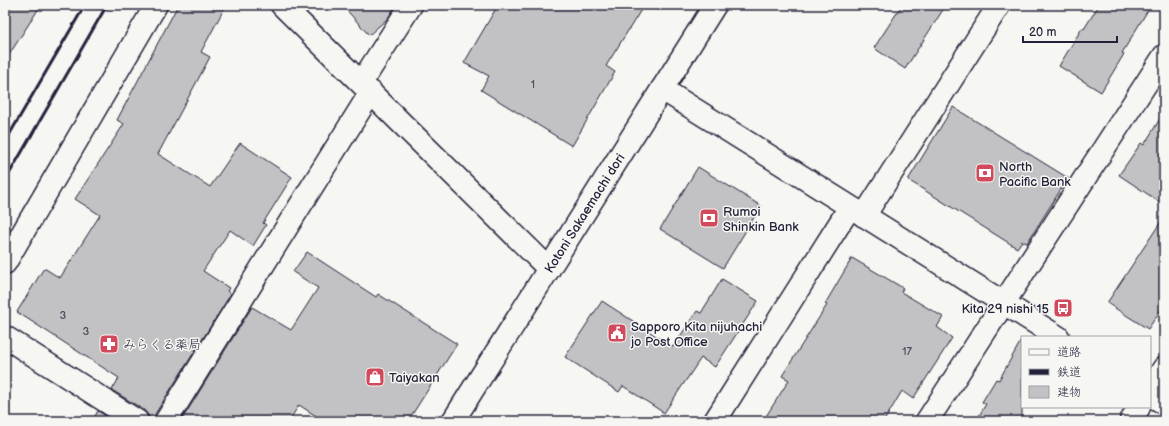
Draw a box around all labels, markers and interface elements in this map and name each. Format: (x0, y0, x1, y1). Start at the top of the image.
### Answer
scale bar (1023, 18, 1117, 44)
text: 20 m (1029, 25, 1056, 40)
house number: 1 (531, 78, 535, 91)
street label: Kotoni Sakaemachi dori (541, 151, 628, 276)
place label: North Pacific Bank (999, 159, 1071, 190)
bank icon: North Pacific Bank (974, 162, 996, 184)
place label: Rumoi Shinkin Bank (723, 204, 799, 235)
bank icon: Rumoi Shinkin Bank (698, 207, 720, 229)
bus stop icon: Kita 29 nishi 15 (1052, 297, 1074, 319)
place label: Kita 29 nishi 15 (961, 301, 1049, 317)
house number: 3 (60, 309, 67, 322)
place label: Sapporo Kita nijuhachi jo Post Office (630, 319, 762, 350)
public building icon: Sapporo Kita nijuhachi jo Post Office (606, 322, 628, 344)
house number: 3 (83, 325, 90, 338)
pharmacy icon: みらくる薬局 (98, 333, 120, 355)
legend (1021, 336, 1151, 408)
place label: みらくる薬局 (123, 337, 201, 353)
house number: 17 (902, 345, 912, 358)
text: 道路 (1057, 345, 1081, 360)
text: 鉄道 (1057, 365, 1081, 380)
shop icon: Taiyakan (364, 366, 386, 388)
place label: Taiyakan (389, 370, 440, 386)
text: 建物 (1057, 385, 1081, 400)

